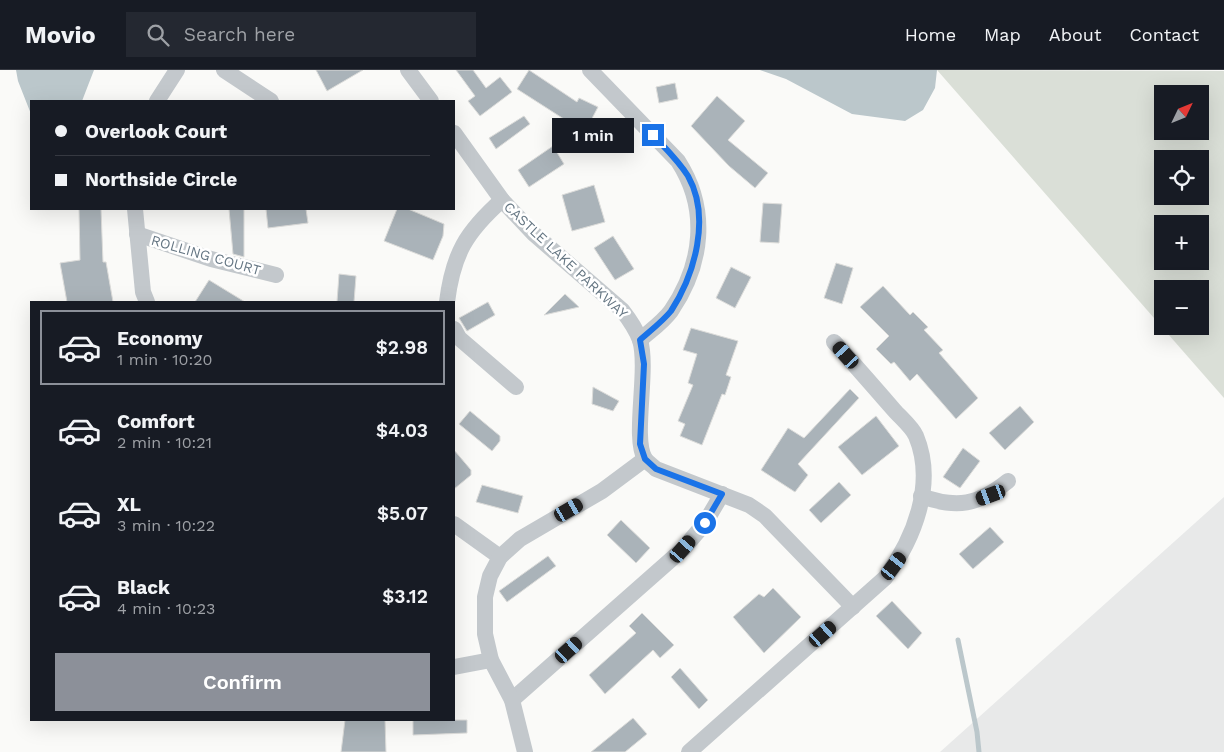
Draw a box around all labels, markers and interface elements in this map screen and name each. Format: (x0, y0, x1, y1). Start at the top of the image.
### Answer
search box (126, 12, 476, 57)
text: Movio (25, 21, 96, 49)
icon: search (144, 21, 172, 49)
text: Search here (184, 23, 295, 46)
text: Home (905, 24, 956, 45)
text: Map (984, 24, 1021, 45)
text: About (1049, 24, 1101, 45)
text: Contact (1129, 24, 1199, 45)
north arrow (1154, 85, 1209, 140)
map controls (1154, 85, 1209, 335)
callout: 1 min (553, 118, 636, 152)
text: Overlook Court (85, 120, 227, 143)
route end (642, 124, 664, 146)
text: 1 min (572, 126, 614, 145)
button: locate (1154, 150, 1209, 205)
text: Northside Circle (85, 168, 237, 191)
street label: CASTLE LAKE PARKWAY (501, 199, 631, 321)
button: + (1154, 215, 1209, 270)
street label: ROLLING COURT (149, 232, 263, 278)
button: − (1154, 280, 1209, 335)
icon: car (57, 325, 102, 370)
text: Economy (117, 327, 202, 350)
text: $2.98 (376, 336, 428, 359)
car (830, 339, 861, 371)
text: 1 min · 10:20 (117, 350, 213, 369)
icon: car (57, 408, 102, 453)
text: Comfort (117, 410, 195, 433)
text: $4.03 (376, 419, 428, 442)
text: 2 min · 10:21 (117, 433, 212, 452)
car (974, 483, 1007, 507)
icon: car (57, 491, 102, 536)
text: XL (117, 493, 141, 516)
car (552, 496, 585, 524)
text: $5.07 (377, 502, 428, 525)
route start (694, 512, 716, 534)
text: 3 min · 10:22 (117, 516, 215, 535)
car (667, 533, 698, 565)
car (878, 550, 909, 582)
icon: car (57, 574, 102, 619)
text: Black (117, 576, 170, 599)
text: $3.12 (382, 585, 428, 608)
text: 4 min · 10:23 (117, 599, 215, 618)
car (806, 618, 839, 650)
car (552, 634, 585, 666)
button: Confirm (55, 653, 430, 711)

